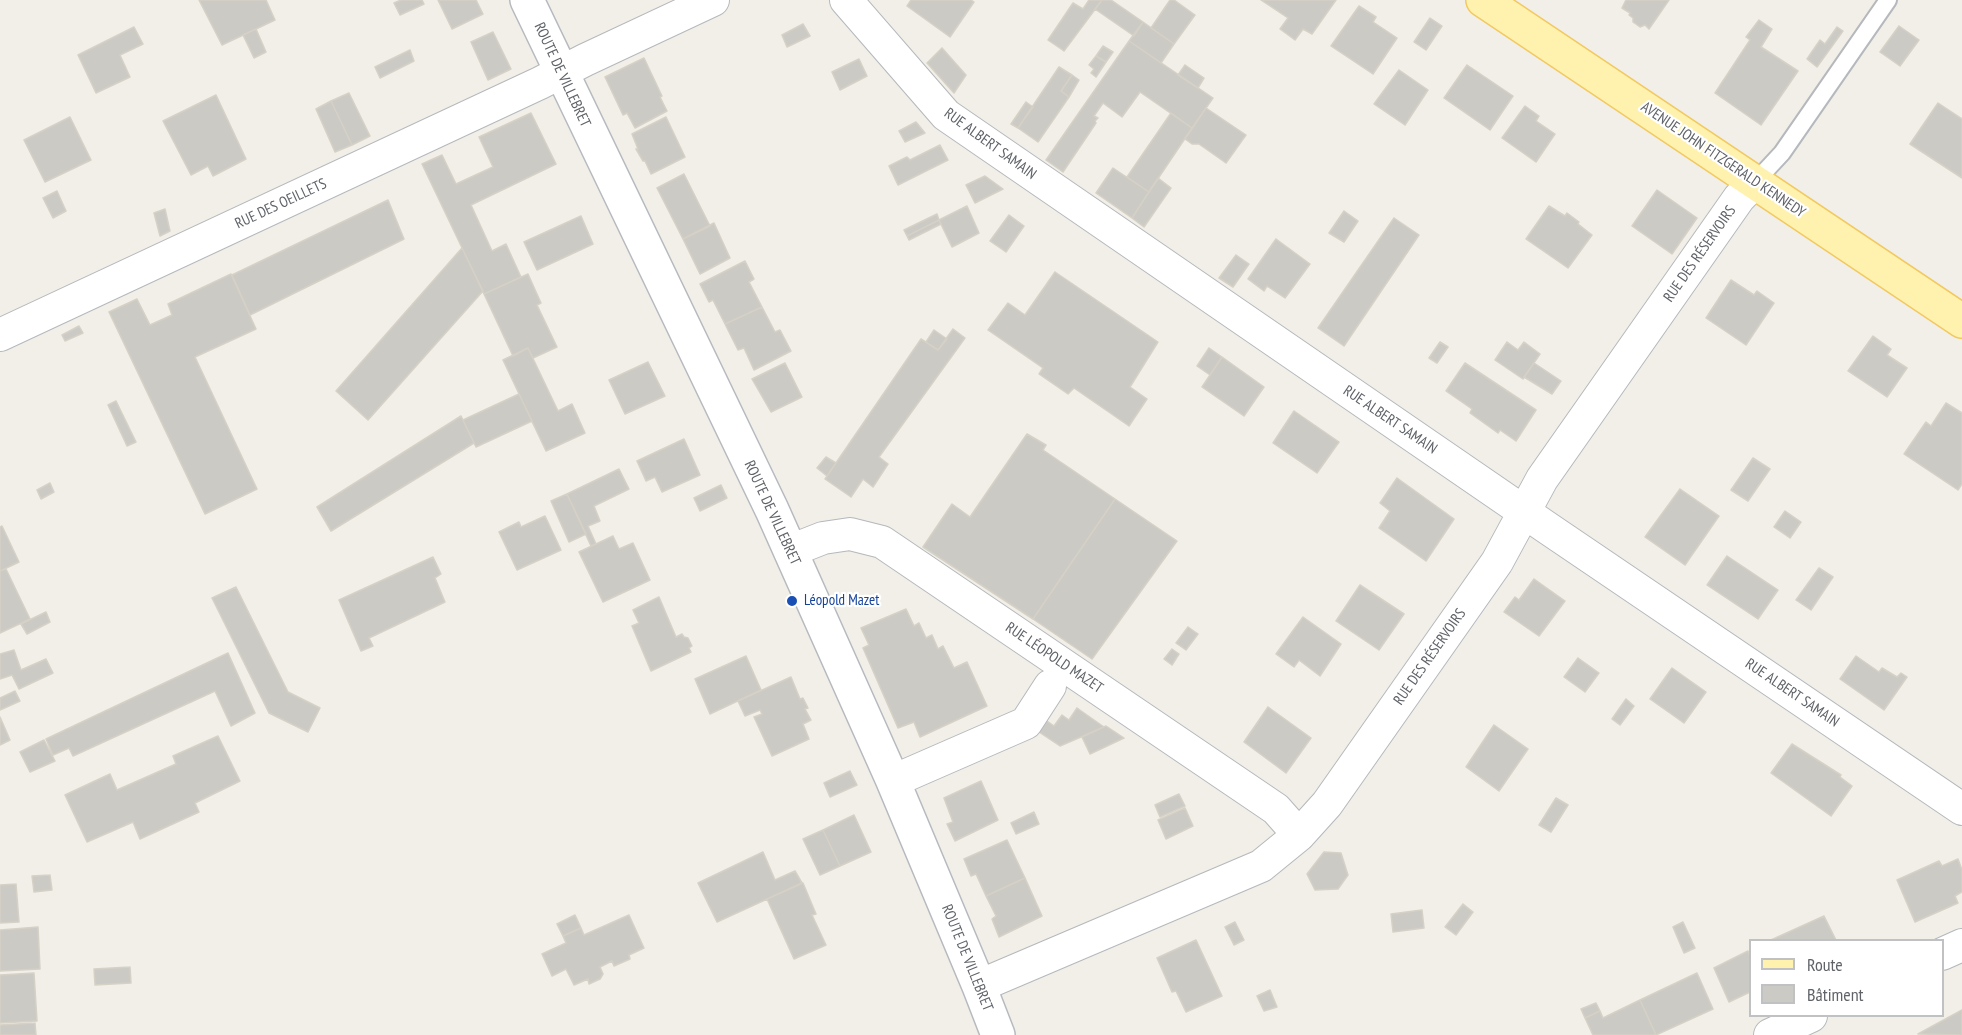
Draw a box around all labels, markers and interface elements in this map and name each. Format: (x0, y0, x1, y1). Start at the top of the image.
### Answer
street label: ROUTE DE VILLEBRET (530, 20, 594, 130)
street label: AVENUE JOHN FITZGERALD KENNEDY (1637, 98, 1809, 222)
street label: RUE ALBERT SAMAIN (940, 105, 1040, 183)
street label: RUE DES OEILLETS (232, 175, 330, 233)
street label: RUE DES RÉSERVOIRS (1660, 202, 1740, 306)
street label: RUE ALBERT SAMAIN (1340, 382, 1440, 458)
street label: ROUTE DE VILLEBRET (740, 458, 804, 568)
place label: Léopold Mazet (804, 592, 879, 610)
marker: Léopold Mazet (785, 594, 799, 608)
street label: RUE DES RÉSERVOIRS (1390, 605, 1470, 709)
street label: RUE LÉOPOLD MAZET (1002, 619, 1106, 697)
street label: RUE ALBERT SAMAIN (1742, 655, 1842, 731)
street label: ROUTE DE VILLEBRET (937, 902, 997, 1014)
legend (1749, 939, 1944, 1017)
text: Route (1807, 953, 1843, 976)
text: Bâtiment (1807, 983, 1864, 1006)

